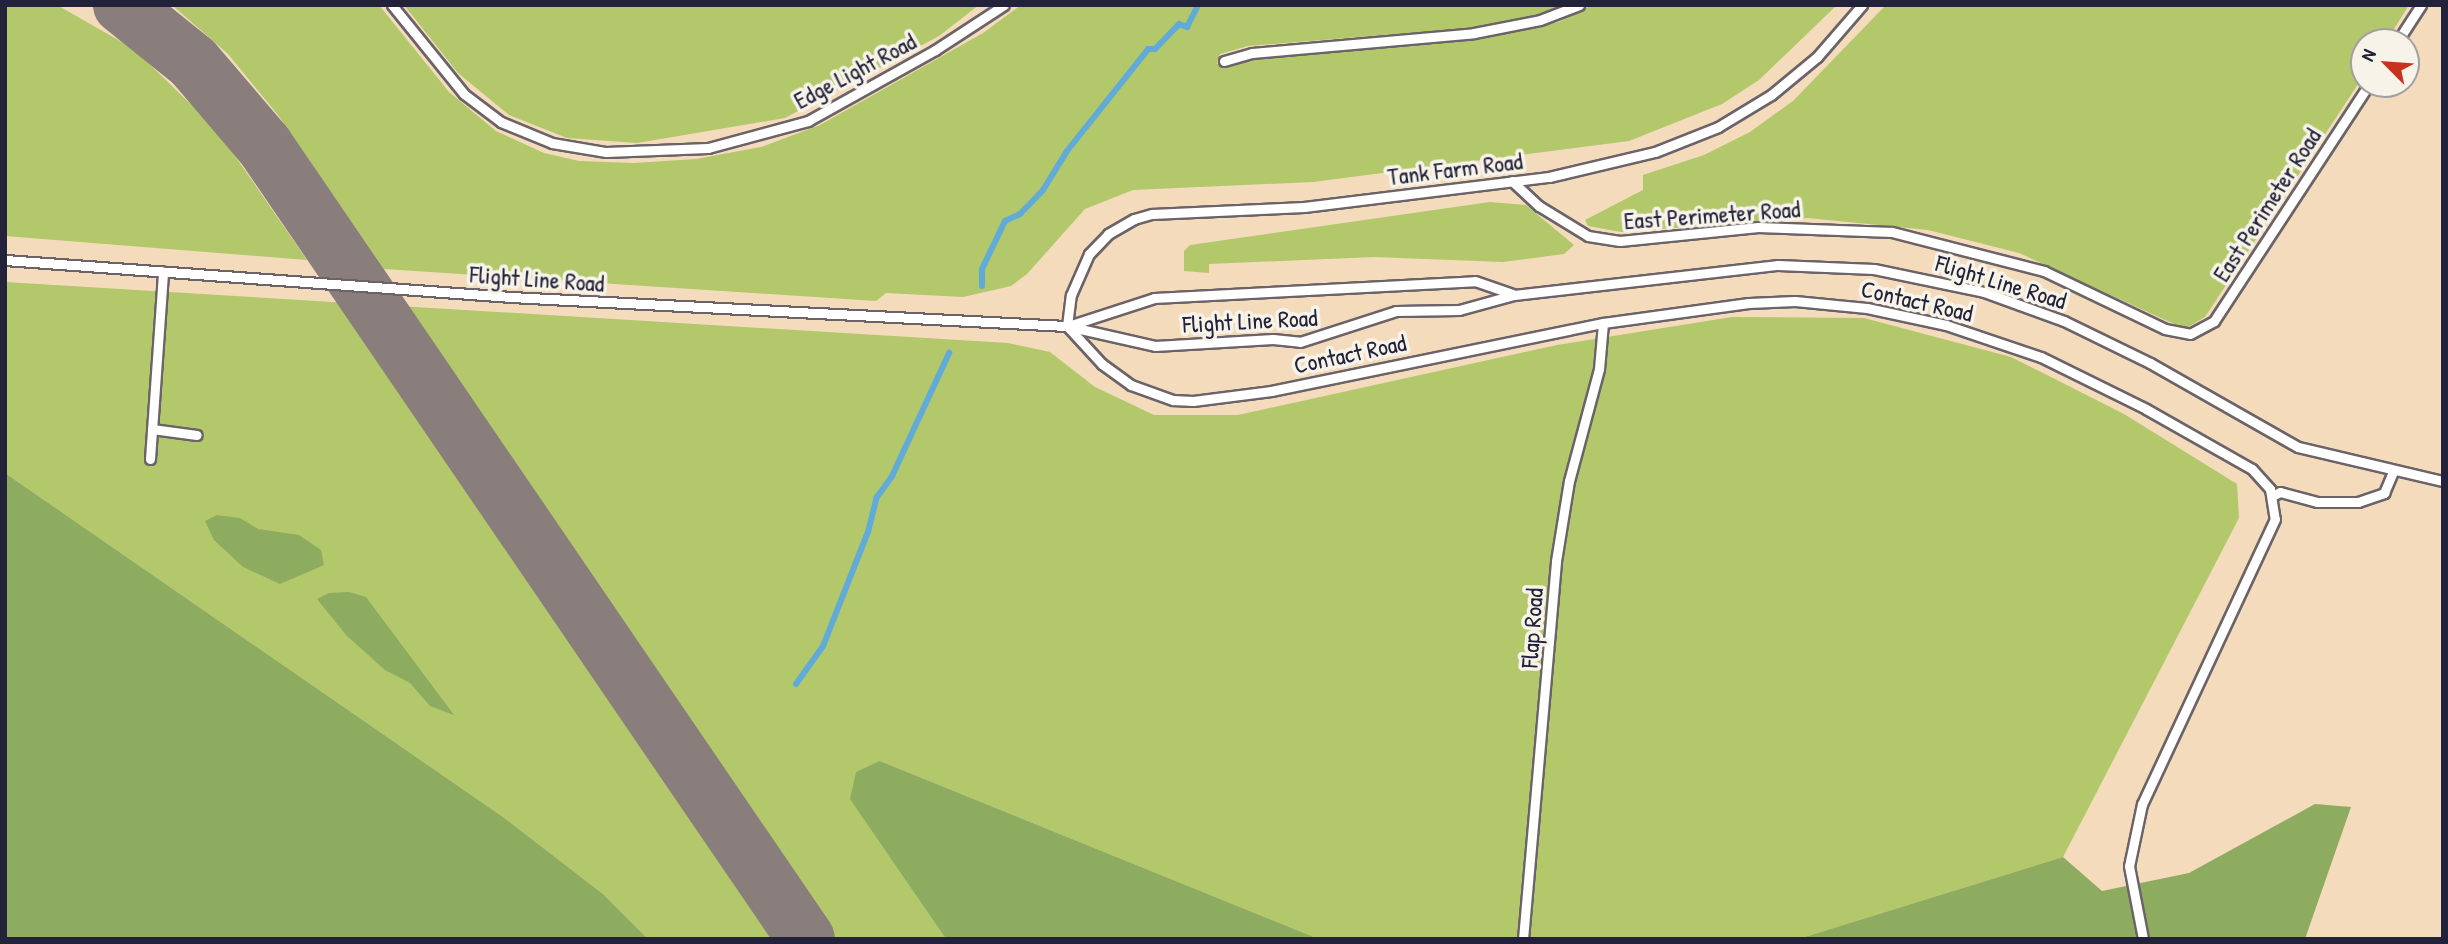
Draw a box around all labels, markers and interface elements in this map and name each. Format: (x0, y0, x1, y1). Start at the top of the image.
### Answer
street label: Edge Light Road (789, 27, 921, 115)
north arrow (2350, 28, 2420, 98)
text: N (2354, 45, 2382, 65)
street label: East Perimeter Road (2207, 123, 2327, 287)
street label: Tank Farm Road (1386, 146, 1524, 192)
street label: East Perimeter Road (1623, 194, 1801, 236)
street label: Flight Line Road (1932, 249, 2070, 315)
street label: Flight Line Road (469, 260, 605, 298)
street label: Contact Road (1858, 274, 1976, 328)
street label: Flight Line Road (1182, 303, 1318, 339)
street label: Contact Road (1291, 328, 1409, 380)
street label: Flap Road (1515, 587, 1549, 669)

